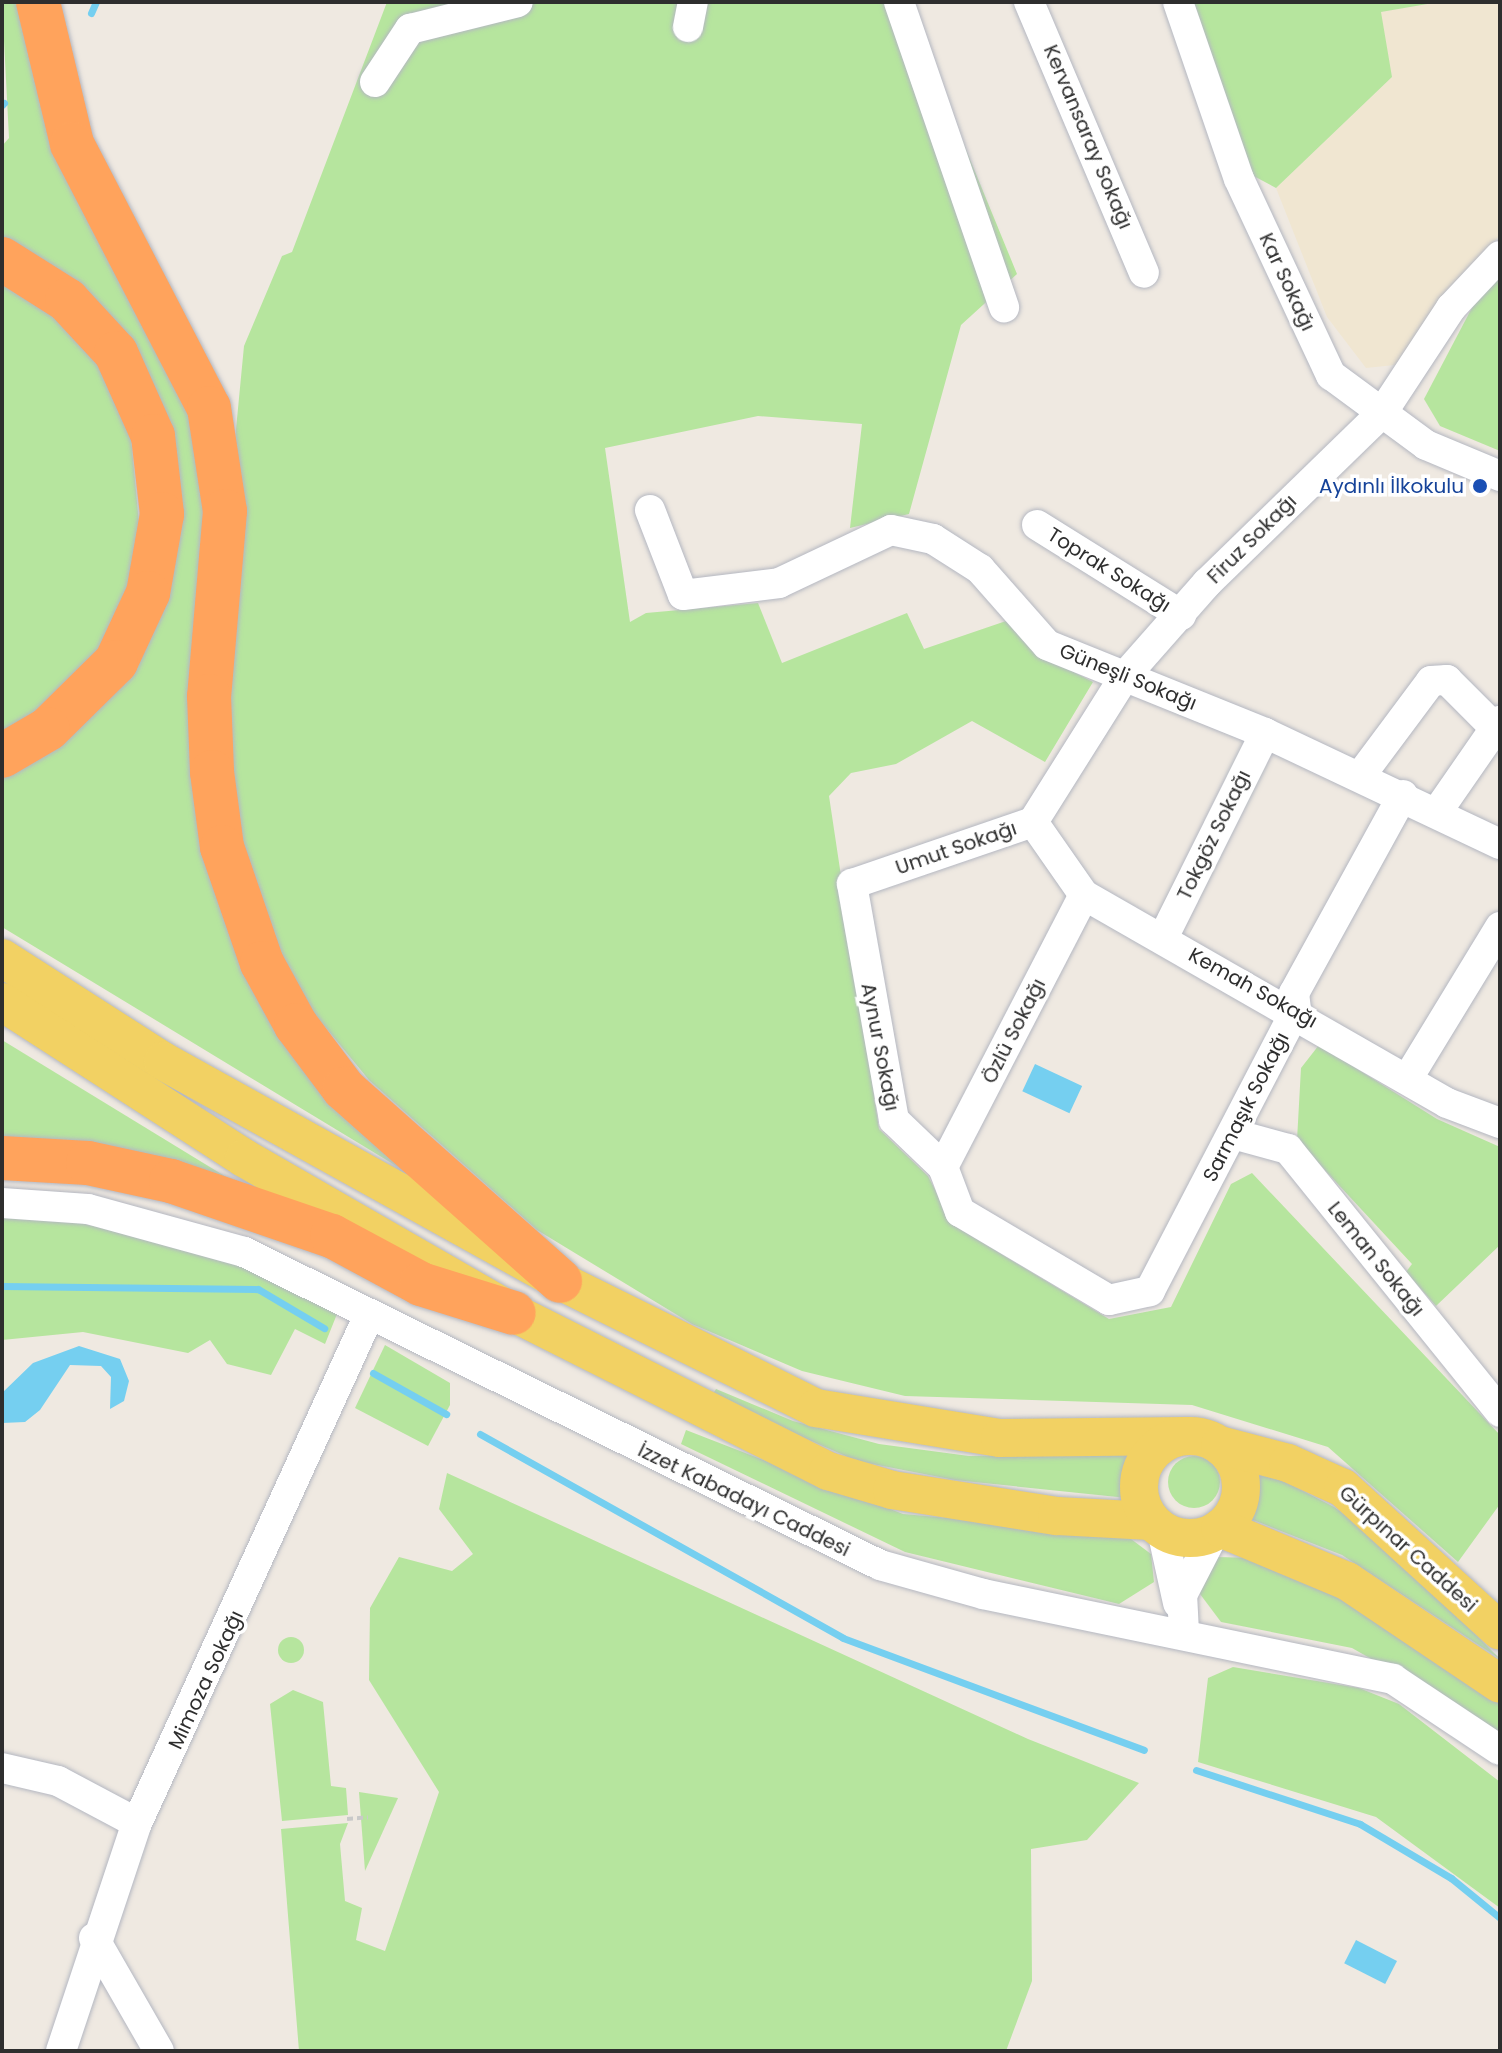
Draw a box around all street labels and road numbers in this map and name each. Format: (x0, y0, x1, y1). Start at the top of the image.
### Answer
street label: Kervansaray Sokağı (1038, 41, 1138, 233)
street label: Kar Sokağı (1254, 229, 1320, 335)
street label: Firuz Sokağı (1202, 489, 1302, 589)
street label: Toprak Sokağı (1043, 523, 1175, 617)
street label: Güneşli Sokağı (1056, 639, 1200, 715)
street label: Tokgöz Sokağı (1172, 766, 1256, 904)
street label: Umut Sokağı (892, 816, 1020, 880)
street label: Kemah Sokağı (1184, 943, 1322, 1033)
street label: Özlü Sokağı (977, 974, 1051, 1088)
street label: Aynur Sokağı (856, 981, 904, 1113)
street label: Sarmaşık Sokağı (1198, 1028, 1294, 1186)
street label: Leman Sokağı (1323, 1197, 1429, 1321)
street label: İzzet Kabadayı Caddesi (634, 1438, 854, 1562)
street label: Gürpınar Caddesi (1334, 1481, 1482, 1617)
street label: Mimoza Sokağı (163, 1607, 249, 1753)

